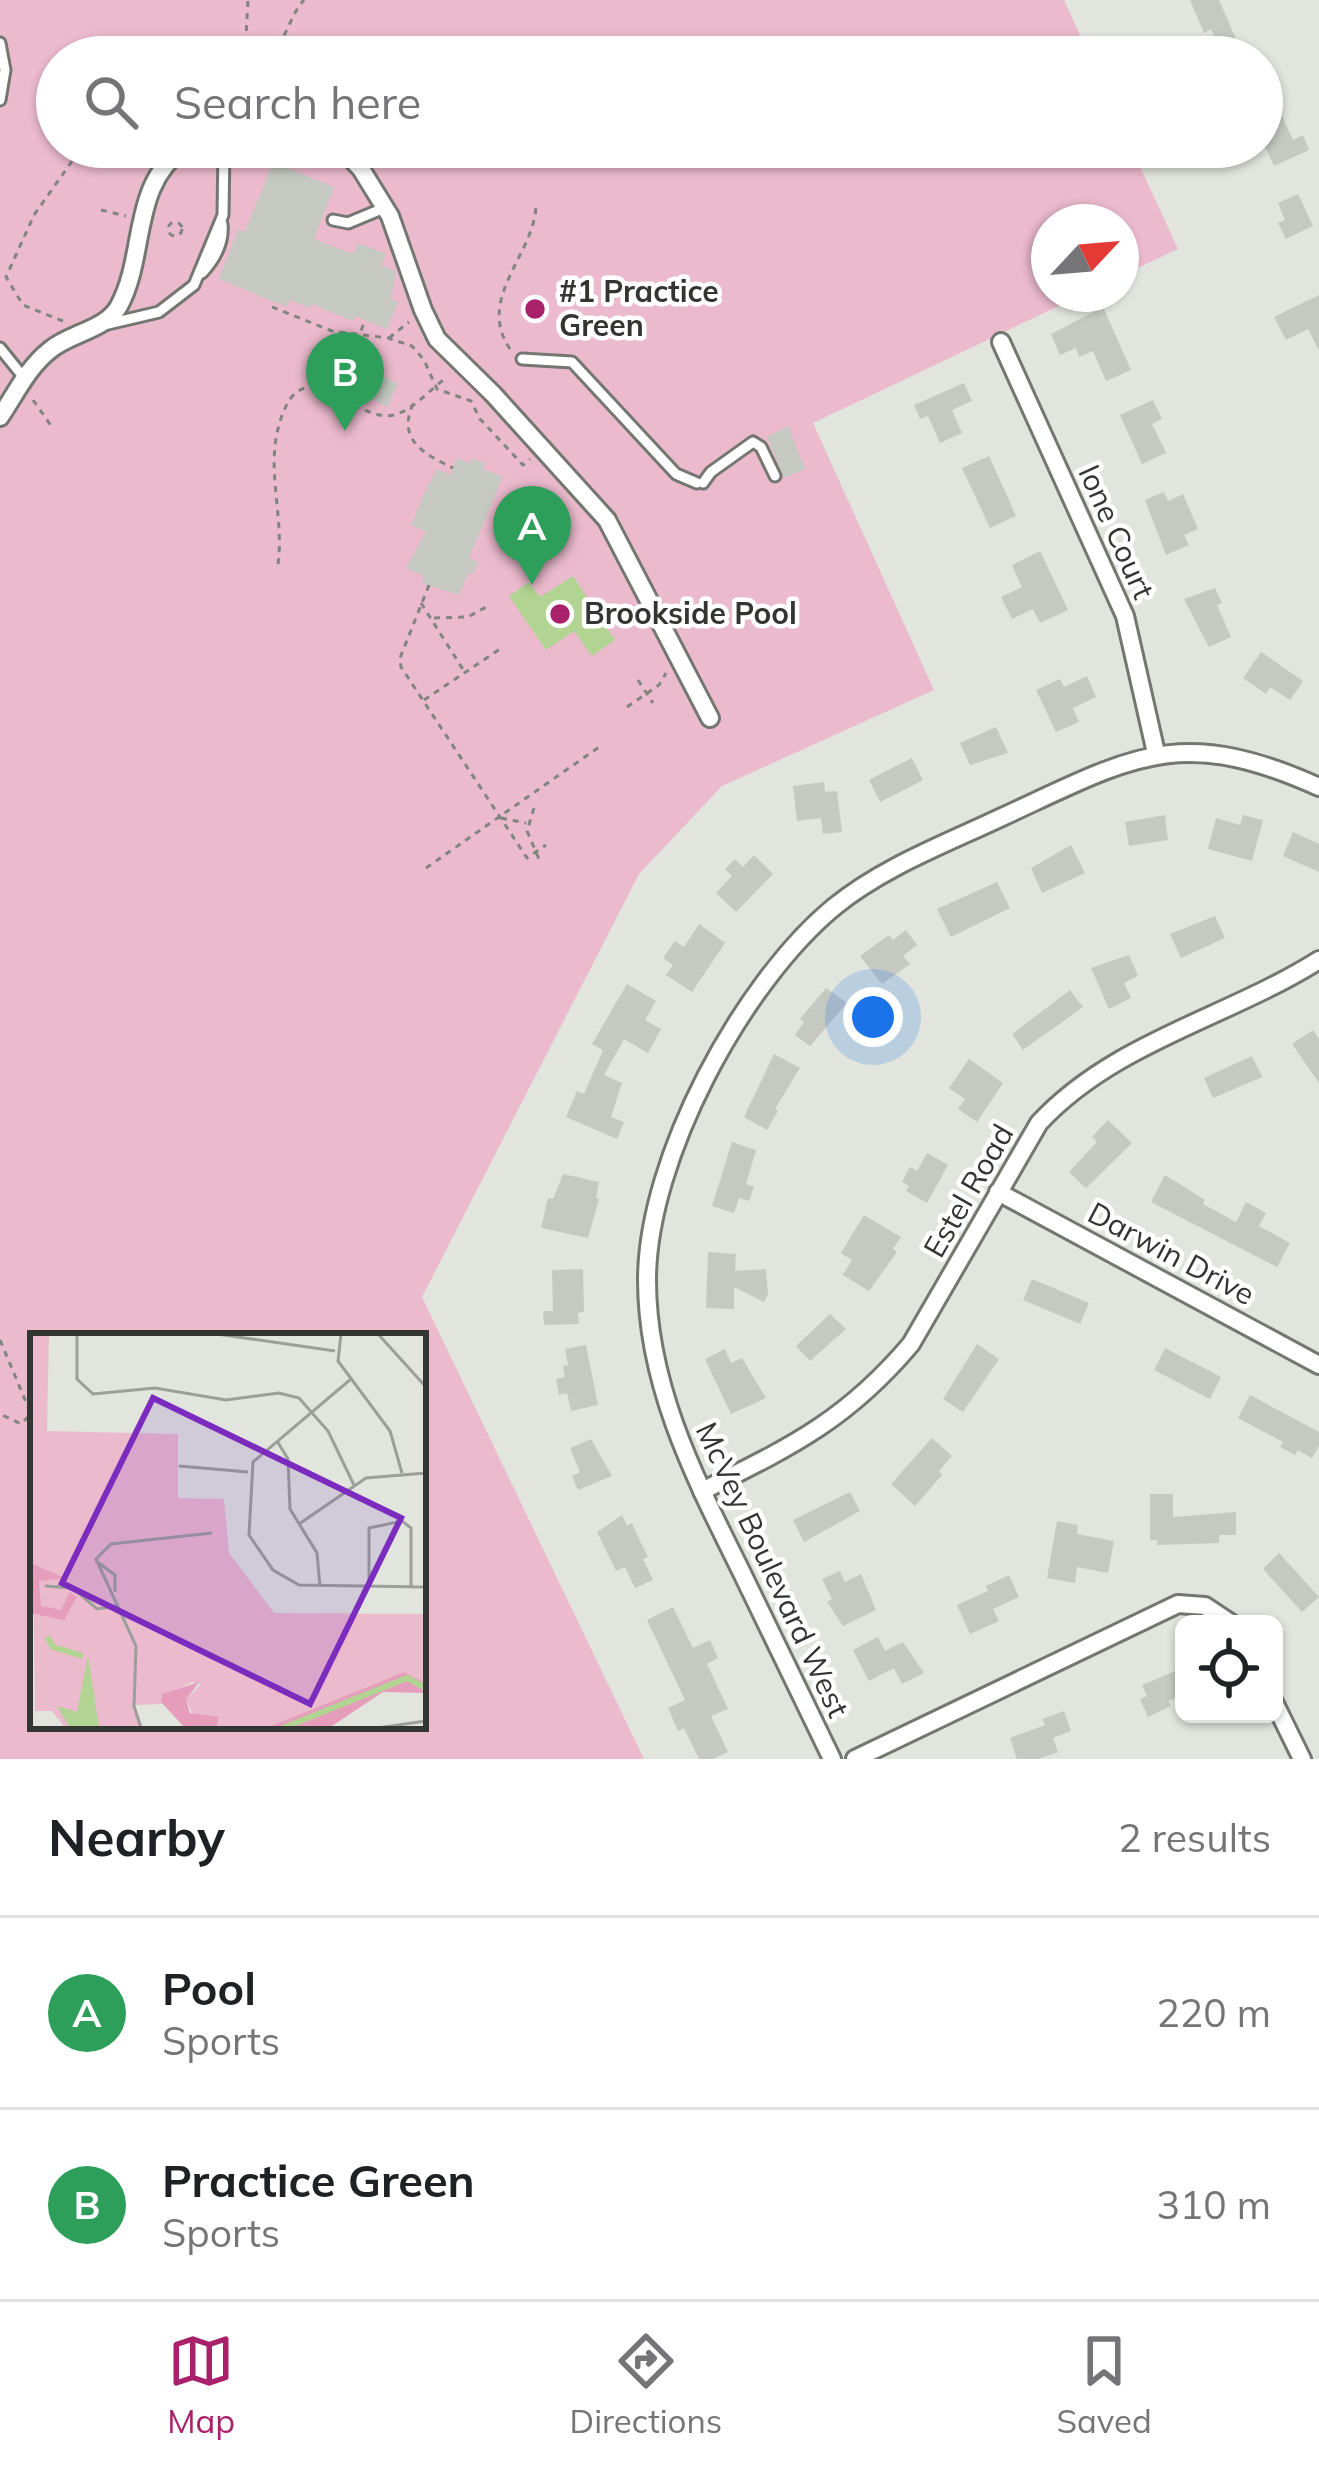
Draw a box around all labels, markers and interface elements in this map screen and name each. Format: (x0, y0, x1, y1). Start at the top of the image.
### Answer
search box (36, 36, 1283, 168)
icon: search (78, 69, 144, 135)
text: Search here (174, 74, 421, 130)
north arrow (1031, 204, 1139, 312)
place label: #1 Practice Green (559, 272, 719, 344)
marker: #1 Practice Green (522, 296, 548, 322)
pin: B (306, 332, 384, 431)
street label: Ione Court (1071, 459, 1163, 605)
pin: A (493, 486, 571, 585)
place label: Brookside Pool (584, 594, 797, 632)
marker: Brookside Pool (547, 601, 573, 627)
your location (843, 987, 903, 1047)
street label: Estel Road (915, 1117, 1021, 1264)
street label: Darwin Drive (1082, 1193, 1261, 1313)
inset map (30, 1333, 426, 1729)
street label: McVey Boulevard West (688, 1416, 858, 1723)
map controls (1175, 1615, 1283, 1723)
button: locate (1175, 1615, 1283, 1723)
text: Nearby (48, 1805, 225, 1869)
text: 2 results (1118, 1813, 1271, 1862)
text: Pool (162, 1960, 256, 2016)
text: A (72, 1988, 102, 2037)
text: 220 m (1156, 1988, 1271, 2037)
text: Sports (162, 2016, 280, 2065)
text: Practice Green (162, 2152, 475, 2208)
text: B (74, 2180, 100, 2229)
text: 310 m (1156, 2180, 1271, 2229)
text: Sports (162, 2208, 280, 2257)
tab: Map (167, 2328, 235, 2441)
tab: Directions (570, 2328, 722, 2441)
tab: Saved (1057, 2328, 1152, 2441)

